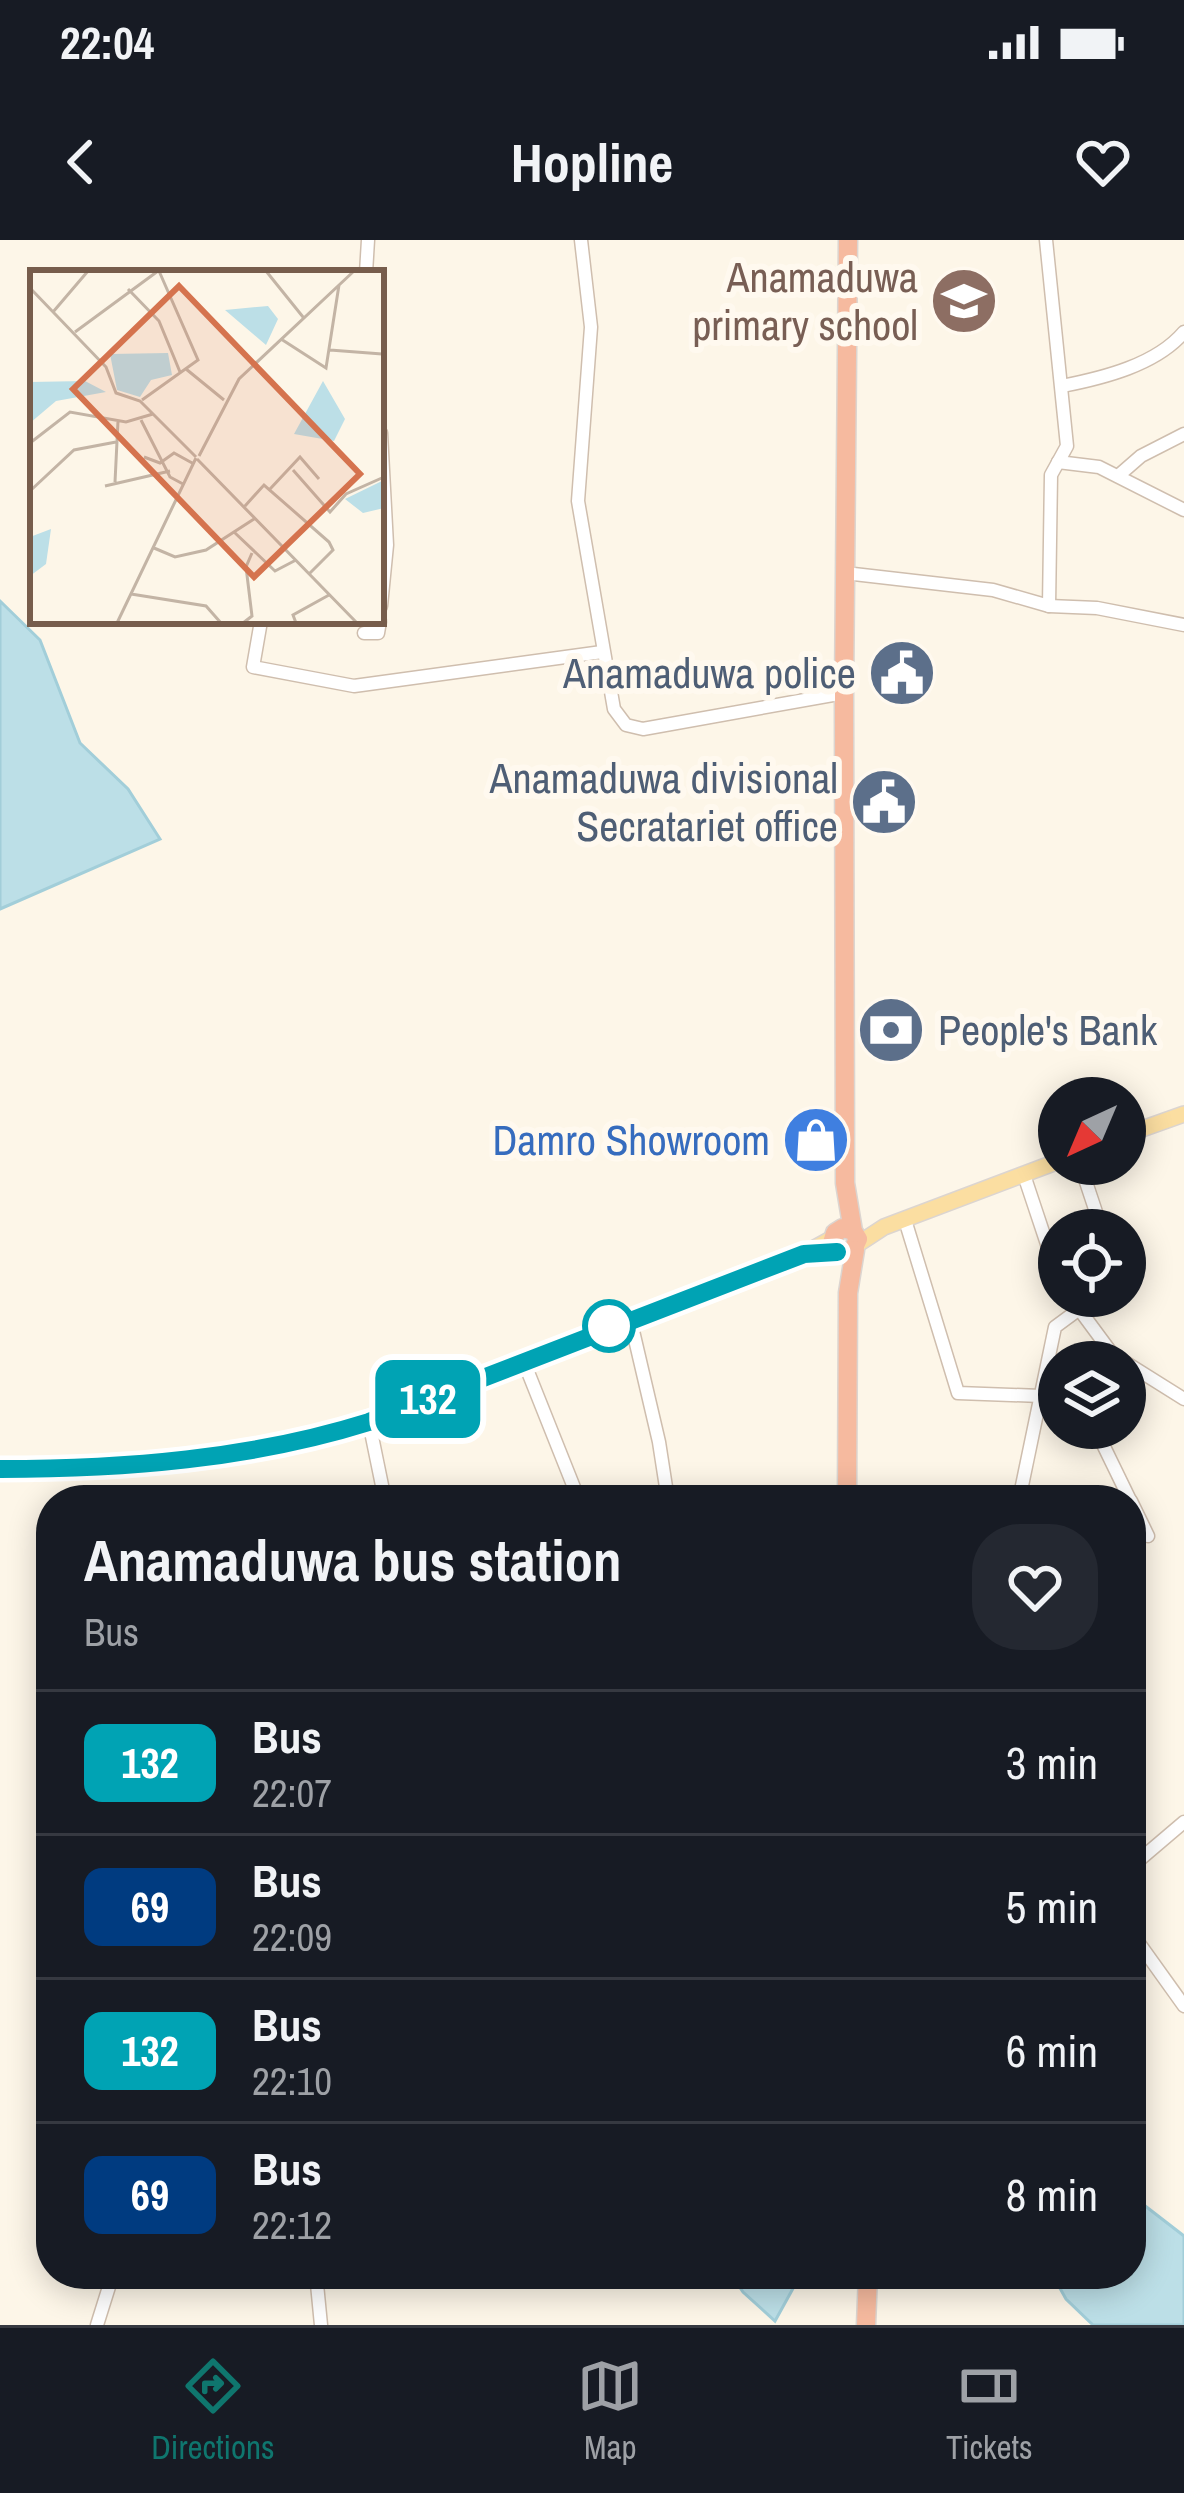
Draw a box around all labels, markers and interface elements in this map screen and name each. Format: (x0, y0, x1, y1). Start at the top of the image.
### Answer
text: 22:04 (60, 12, 154, 73)
text: Hopline (511, 126, 673, 199)
icon: back (48, 129, 114, 195)
icon: heart (1070, 129, 1136, 195)
place label: Anamaduwa primary school (692, 249, 918, 353)
school or university icon: Anamaduwa primary school (929, 266, 999, 336)
inset map (30, 270, 384, 624)
public building icon: Anamaduwa police (867, 638, 937, 708)
place label: Anamaduwa police (562, 645, 856, 701)
place label: Anamaduwa divisional Secratariet office (489, 750, 838, 854)
public building icon: Anamaduwa divisional Secratariet office (849, 767, 919, 837)
bank icon: People's Bank (856, 995, 926, 1065)
place label: People's Bank (938, 1002, 1158, 1058)
north arrow (1038, 1077, 1146, 1185)
map controls (1038, 1077, 1146, 1449)
shop icon: Damro Showroom (781, 1105, 851, 1175)
place label: Damro Showroom (493, 1112, 770, 1168)
button: locate (1038, 1209, 1146, 1317)
unlabelled marker (584, 1301, 634, 1351)
button: layers (1038, 1341, 1146, 1449)
line badge: 132 (359, 1360, 497, 1438)
text: 132 (399, 1371, 457, 1427)
text: Anamaduwa bus station (84, 1522, 622, 1599)
button: heart (972, 1524, 1098, 1650)
text: Bus (84, 1606, 139, 1658)
text: Bus (252, 1706, 322, 1767)
text: 3 min (1006, 1732, 1098, 1793)
text: 132 (121, 1735, 179, 1791)
text: 22:07 (252, 1767, 332, 1819)
text: Bus (252, 1850, 322, 1911)
text: 5 min (1006, 1876, 1098, 1937)
text: 69 (131, 1879, 169, 1935)
text: 22:09 (252, 1911, 332, 1963)
text: Bus (252, 1994, 322, 2055)
text: 6 min (1006, 2020, 1098, 2081)
text: 132 (121, 2023, 179, 2079)
text: 22:10 (252, 2055, 332, 2107)
text: Bus (252, 2138, 322, 2199)
text: 8 min (1006, 2164, 1098, 2225)
text: 69 (131, 2167, 169, 2223)
text: 22:12 (252, 2199, 332, 2251)
tab: Directions (151, 2353, 275, 2469)
tab: Map (577, 2353, 643, 2469)
tab: Tickets (946, 2353, 1033, 2469)

